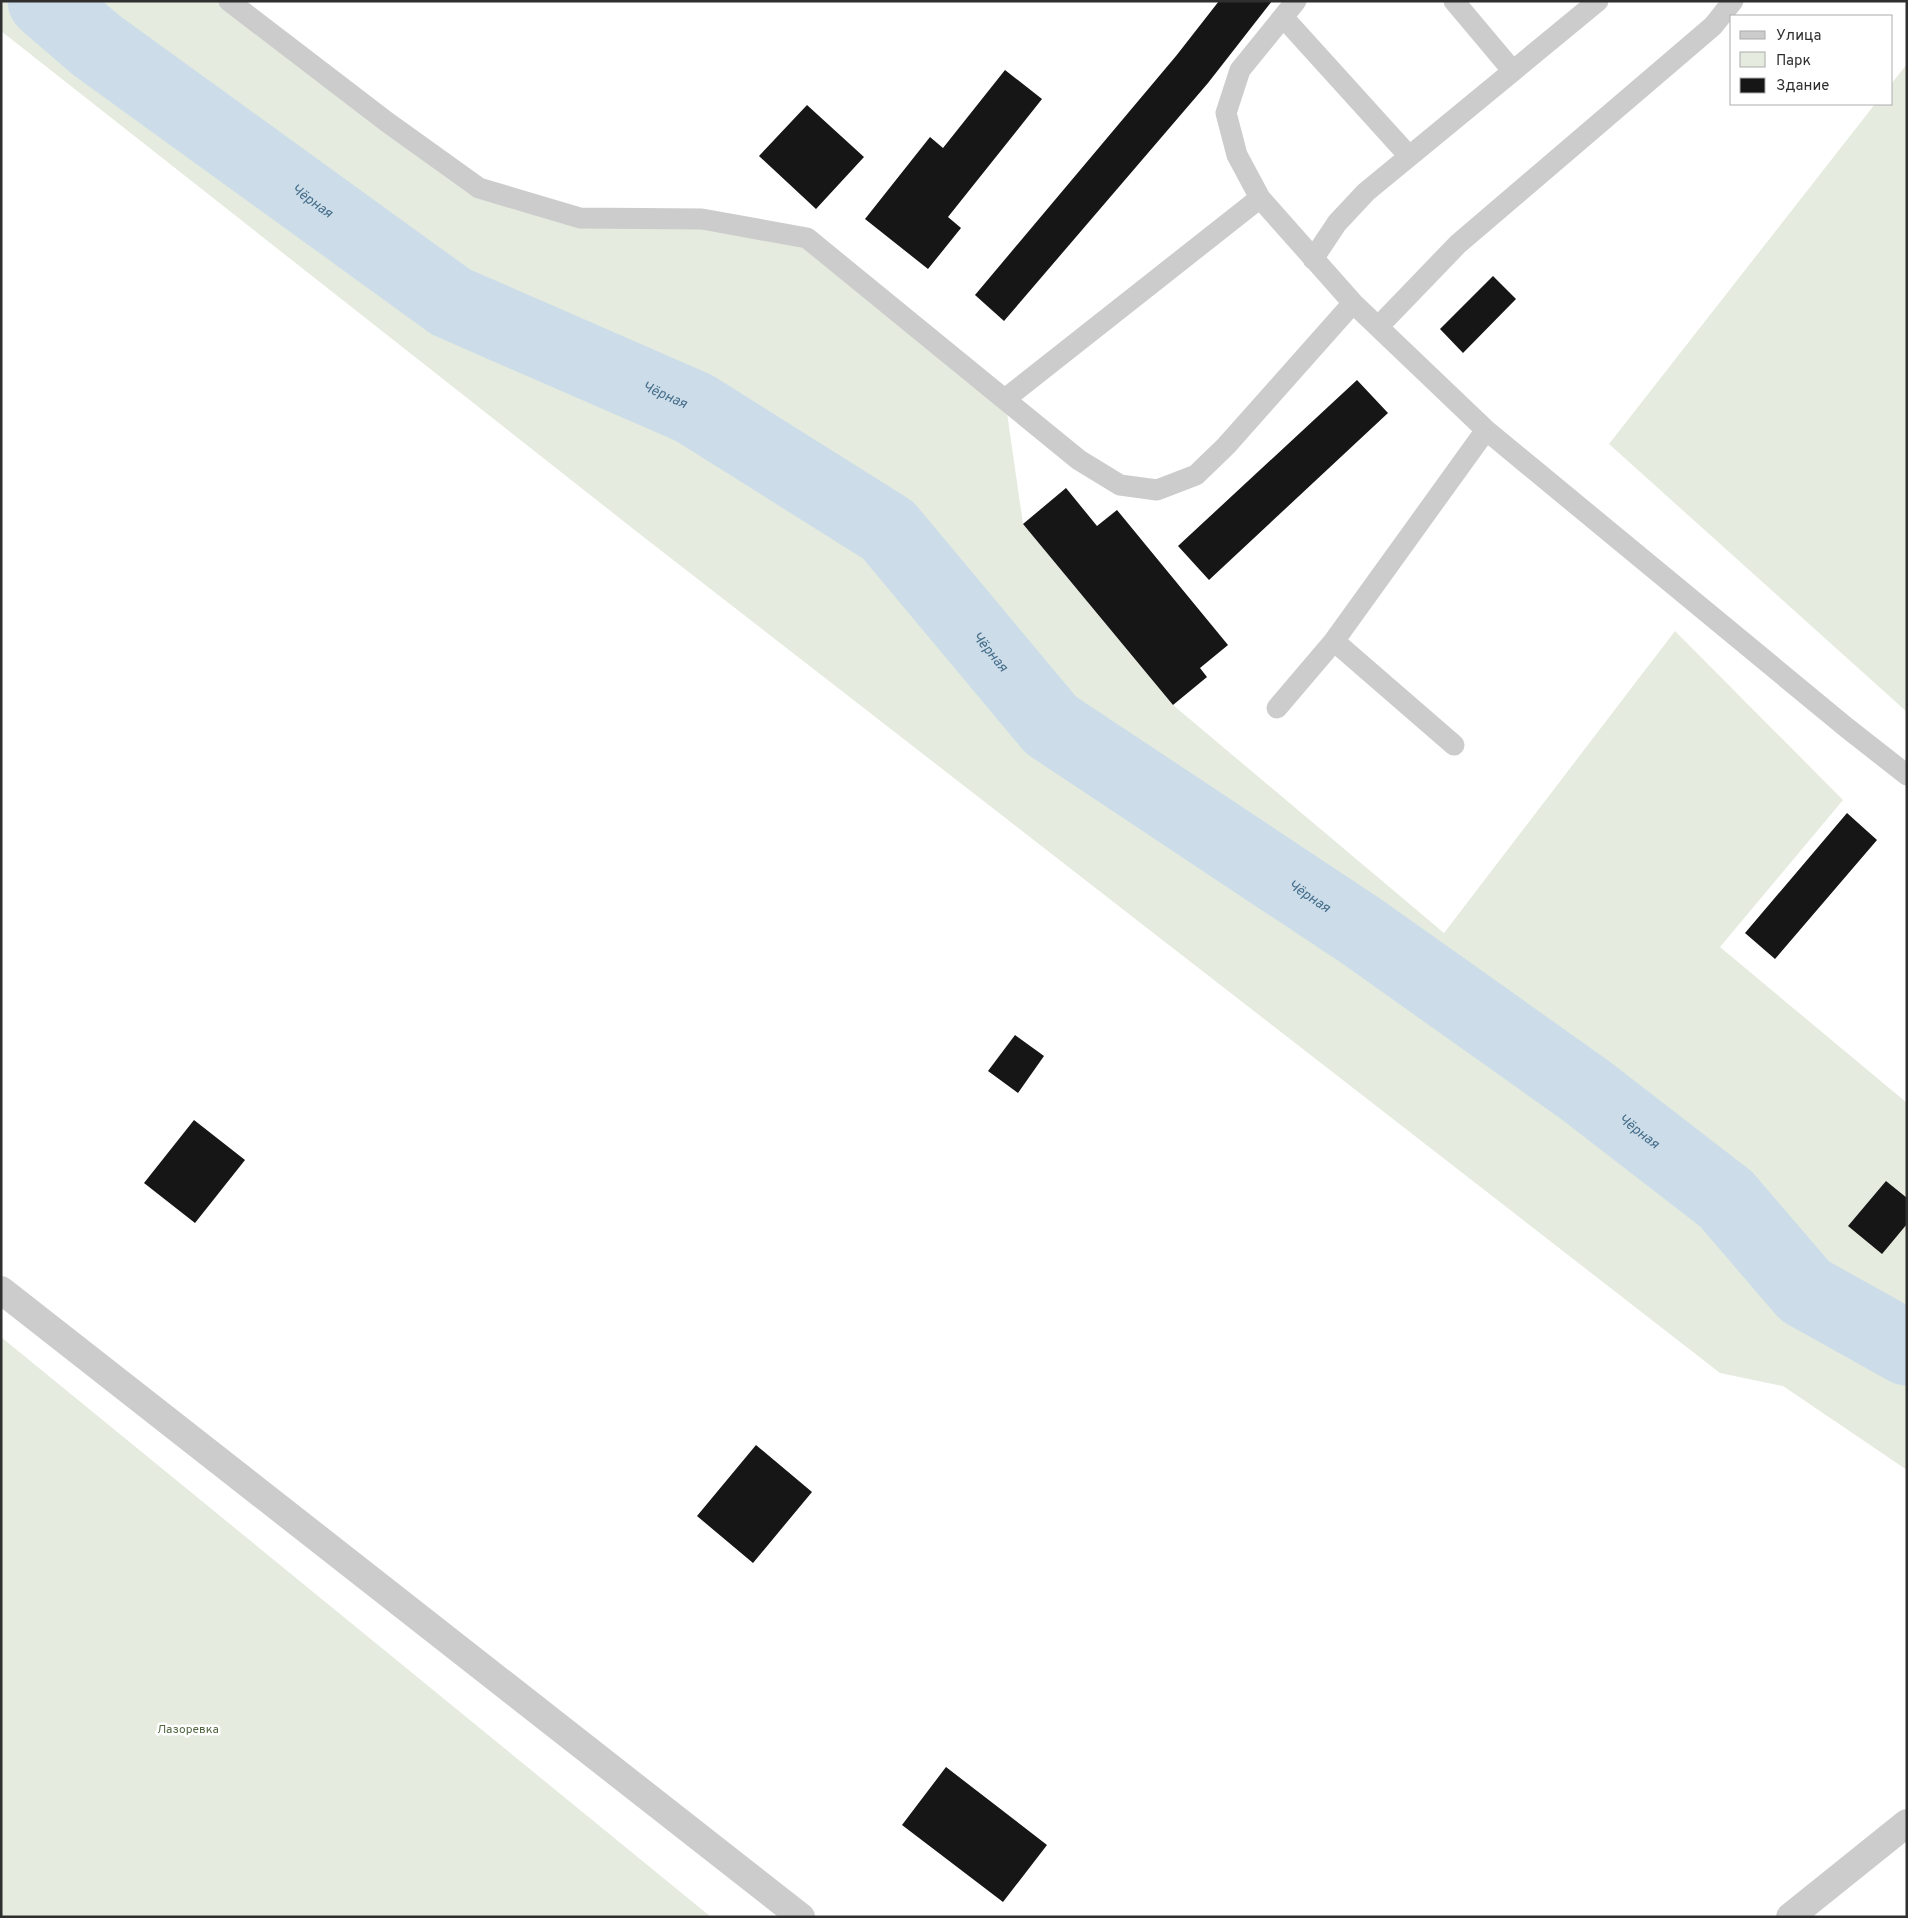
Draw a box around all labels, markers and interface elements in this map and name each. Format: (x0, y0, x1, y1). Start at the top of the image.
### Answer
legend (1730, 15, 1893, 105)
text: Улица (1776, 27, 1821, 46)
text: Парк (1776, 52, 1811, 71)
text: Здание (1776, 77, 1829, 96)
water label: Чёрная (288, 181, 337, 222)
water label: Чёрная (640, 378, 690, 413)
water label: Чёрная (969, 629, 1012, 676)
water label: Чёрная (1285, 877, 1334, 917)
water label: Чёрная (1615, 1111, 1663, 1153)
park label: Лазоревка (157, 1722, 219, 1738)

